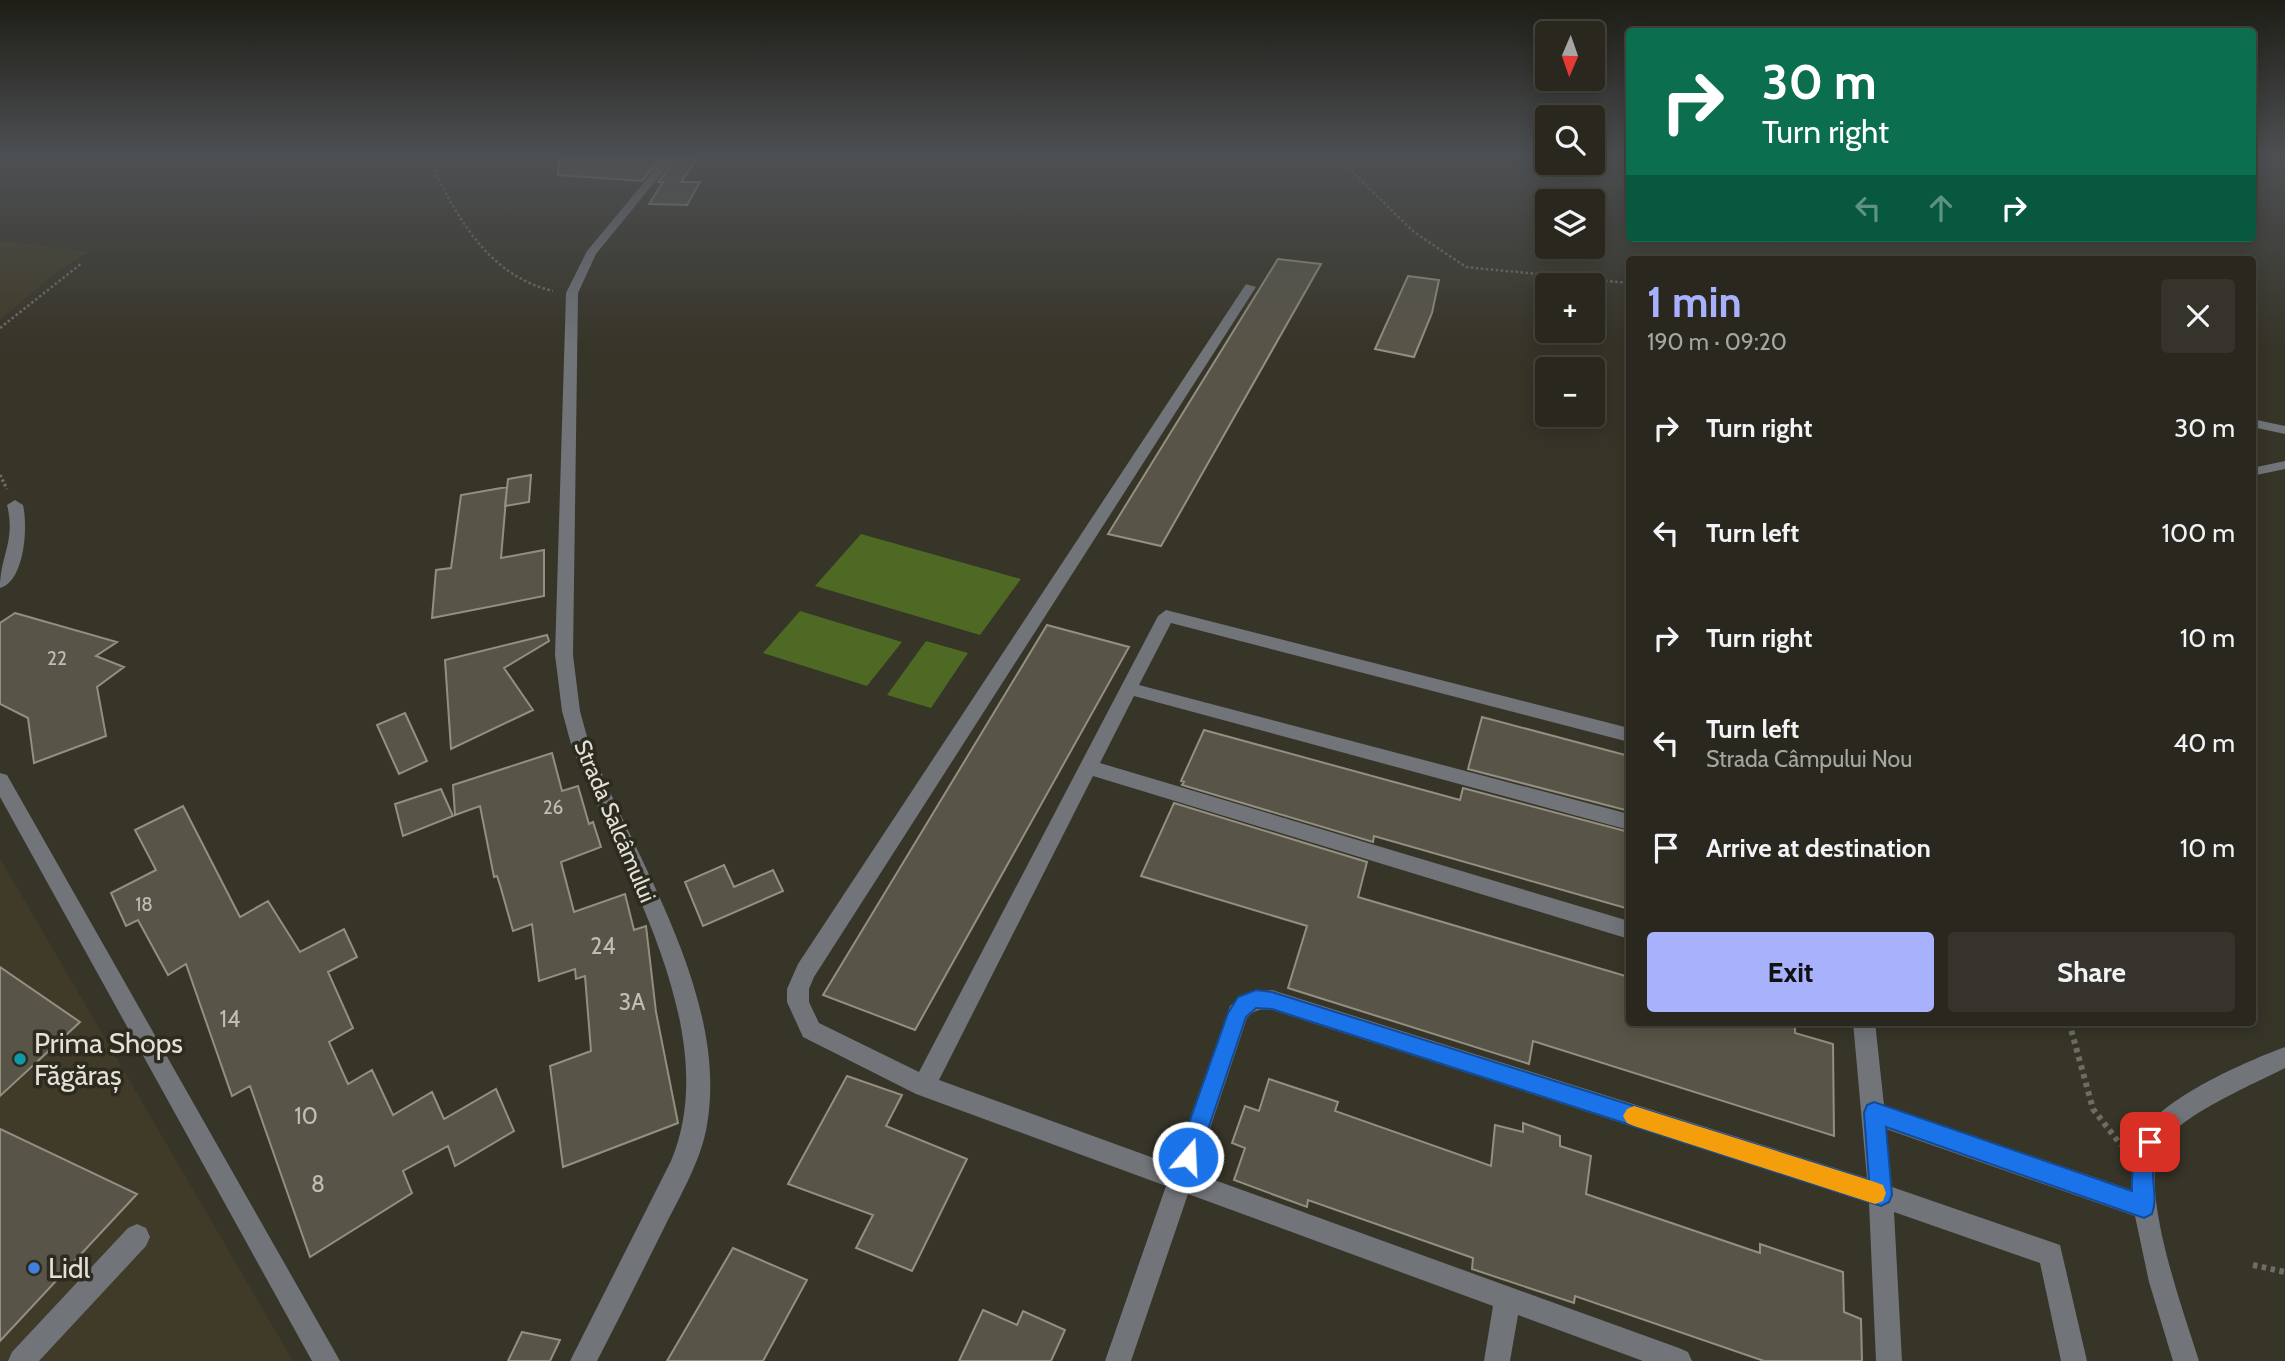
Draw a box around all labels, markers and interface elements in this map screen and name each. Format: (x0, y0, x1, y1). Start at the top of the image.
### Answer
north arrow (1535, 21, 1605, 91)
map controls (1535, 21, 1605, 427)
text: 30 m (1762, 52, 1877, 111)
icon: right (1647, 56, 1738, 147)
button: search (1535, 105, 1605, 175)
text: Turn right (1762, 112, 1889, 151)
button: layers (1535, 189, 1605, 259)
icon: left (1849, 189, 1887, 227)
icon: ahead (1922, 189, 1960, 227)
icon: right (1995, 189, 2033, 227)
button: + (1535, 273, 1605, 343)
text: 1 min (1647, 276, 1742, 328)
button: close (2161, 279, 2235, 353)
text: 190 m · 09:20 (1647, 328, 1787, 356)
button: − (1535, 357, 1605, 427)
icon: right (1647, 409, 1685, 447)
text: Turn right (1706, 412, 1812, 444)
text: 30 m (2174, 412, 2235, 444)
icon: left (1647, 514, 1685, 552)
text: Turn left (1706, 517, 1799, 549)
text: 100 m (2162, 517, 2235, 549)
icon: right (1647, 619, 1685, 657)
text: Turn right (1706, 622, 1812, 654)
text: 10 m (2180, 622, 2235, 654)
house number: 22 (47, 647, 67, 670)
text: Turn left (1706, 713, 1799, 745)
icon: left (1647, 724, 1685, 762)
text: 40 m (2173, 727, 2235, 759)
street label: Strada Salcâmului (568, 736, 662, 906)
text: Strada Câmpului Nou (1706, 745, 1912, 773)
house number: 26 (543, 796, 563, 819)
icon: arrive (1647, 829, 1685, 867)
text: Arrive at destination (1706, 832, 1931, 864)
text: 10 m (2180, 832, 2235, 864)
house number: 18 (135, 893, 153, 916)
house number: 24 (590, 932, 616, 960)
button: Exit (1647, 932, 1934, 1012)
button: Share (1948, 932, 2235, 1012)
house number: 3A (619, 988, 645, 1016)
house number: 14 (220, 1005, 240, 1033)
place label: Prima Shops Făgăraș (34, 1026, 183, 1093)
marker: Prima Shops Făgăraș (12, 1051, 28, 1067)
house number: 10 (294, 1102, 318, 1130)
pin (2120, 1112, 2180, 1172)
position arrow (1151, 1120, 1225, 1194)
icon: arrive (2131, 1123, 2169, 1161)
house number: 8 (311, 1170, 325, 1198)
place label: Lidl (48, 1251, 91, 1285)
marker: Lidl (26, 1260, 42, 1276)

